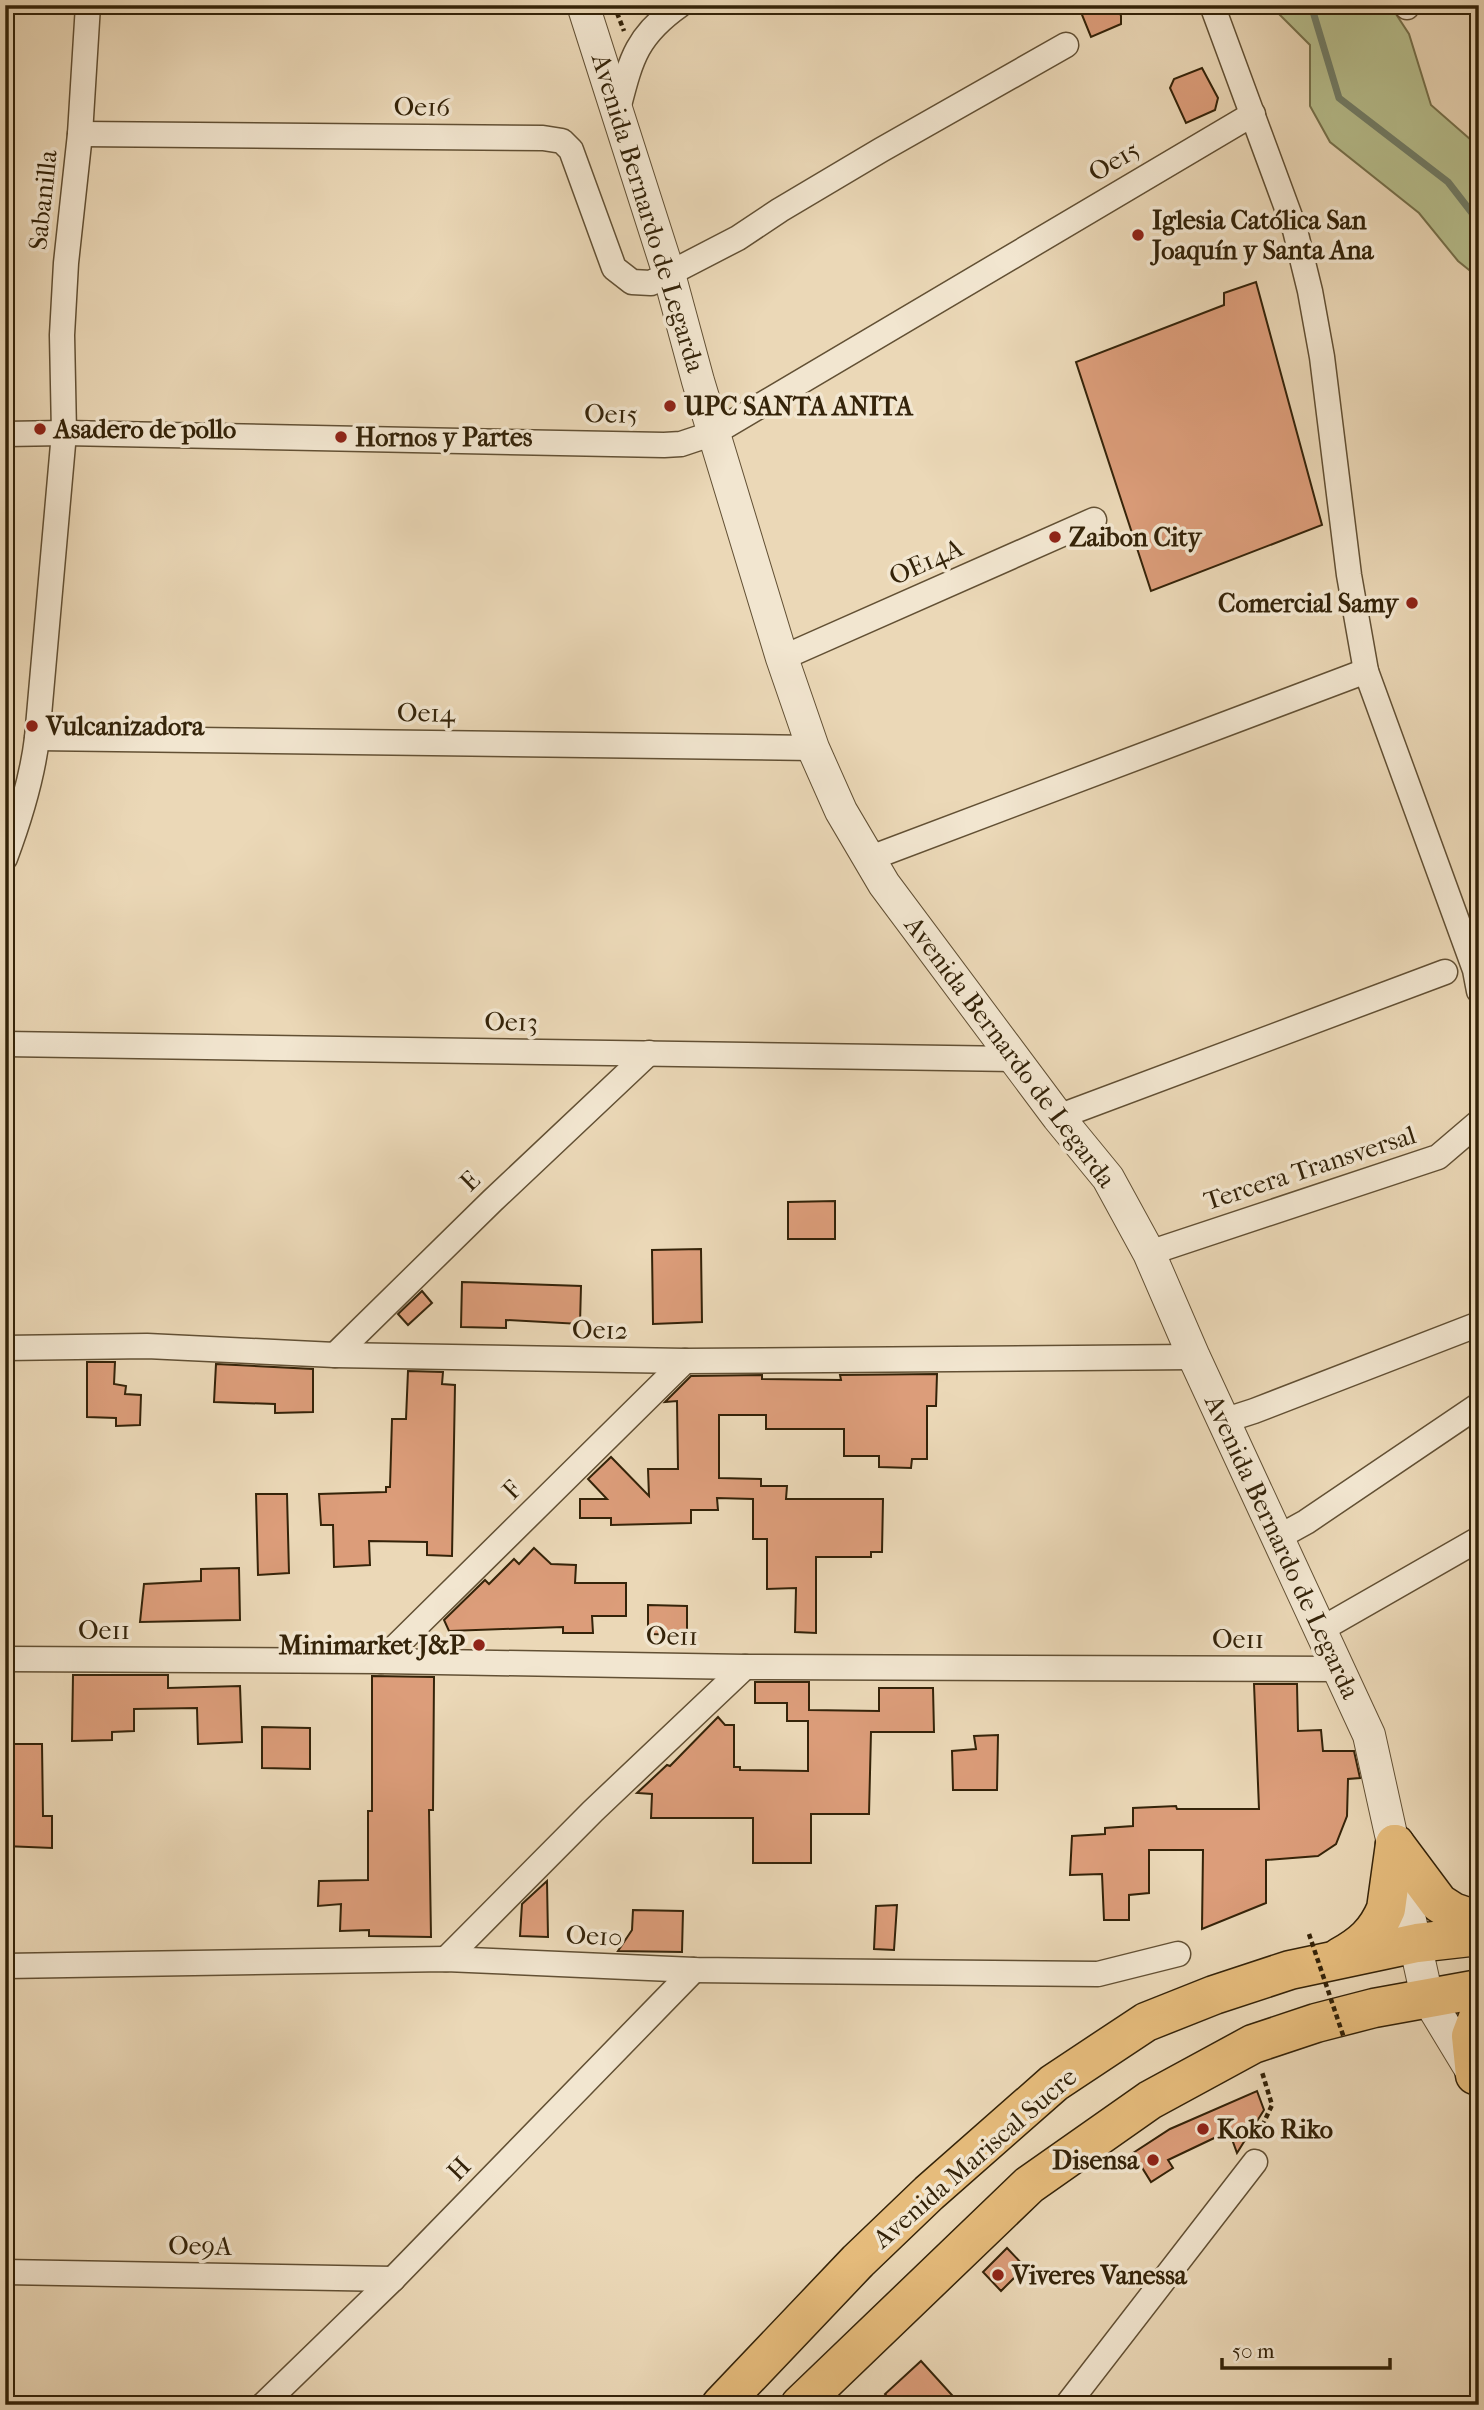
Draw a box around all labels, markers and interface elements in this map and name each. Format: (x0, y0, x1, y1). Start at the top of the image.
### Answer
street label: Avenida Bernardo de Legarda (584, 49, 712, 377)
street label: Oe16 (393, 91, 452, 123)
street label: Oe15 (1083, 134, 1145, 188)
street label: Sabanilla (22, 148, 64, 251)
place label: Iglesia Católica San Joaquín y Santa Ana (1149, 205, 1375, 266)
marker: Iglesia Católica San Joaquín y Santa Ana (1130, 227, 1146, 243)
place label: UPC SANTA ANITA (683, 391, 914, 422)
street label: Oe15 (584, 398, 638, 430)
marker: UPC SANTA ANITA (662, 398, 678, 414)
place label: Asadero de pollo (52, 414, 236, 445)
marker: Asadero de pollo (32, 421, 48, 437)
place label: Hornos y Partes (355, 422, 533, 453)
marker: Hornos y Partes (333, 429, 349, 445)
place label: Zaibon City (1069, 522, 1204, 553)
marker: Zaibon City (1047, 529, 1063, 545)
street label: OE14A (884, 532, 969, 592)
place label: Comercial Samy (1218, 588, 1400, 619)
marker: Comercial Samy (1404, 595, 1420, 611)
street label: Oe14 (397, 697, 456, 729)
place label: Vulcanizadora (45, 711, 205, 742)
marker: Vulcanizadora (24, 718, 40, 734)
street label: Avenida Bernardo de Legarda (897, 909, 1123, 1195)
street label: Oe13 (484, 1006, 538, 1038)
street label: Tercera Transversal (1200, 1119, 1420, 1217)
street label: E (454, 1164, 487, 1198)
street label: Oe12 (572, 1314, 628, 1346)
street label: Avenida Bernardo de Legarda (1197, 1389, 1367, 1705)
street label: F (496, 1474, 528, 1506)
street label: Oe11 (78, 1615, 130, 1646)
street label: Oe11 (646, 1620, 698, 1652)
street label: Oe11 (1212, 1624, 1264, 1655)
place label: Minimarket J&P (279, 1630, 465, 1661)
marker: Minimarket J&P (471, 1637, 487, 1653)
street label: Oe10 (565, 1919, 623, 1953)
street label: Avenida Mariscal Sucre (866, 2061, 1083, 2256)
place label: Koko Riko (1217, 2114, 1333, 2145)
marker: Koko Riko (1195, 2121, 1211, 2137)
place label: Disensa (1052, 2145, 1140, 2176)
street label: H (441, 2151, 477, 2187)
marker: Disensa (1145, 2152, 1161, 2168)
street label: Oe9A (168, 2230, 233, 2262)
place label: Viveres Vanessa (1011, 2260, 1188, 2291)
marker: Viveres Vanessa (990, 2267, 1006, 2283)
scale bar (1222, 2326, 1390, 2370)
text: 50 m (1232, 2339, 1275, 2363)

